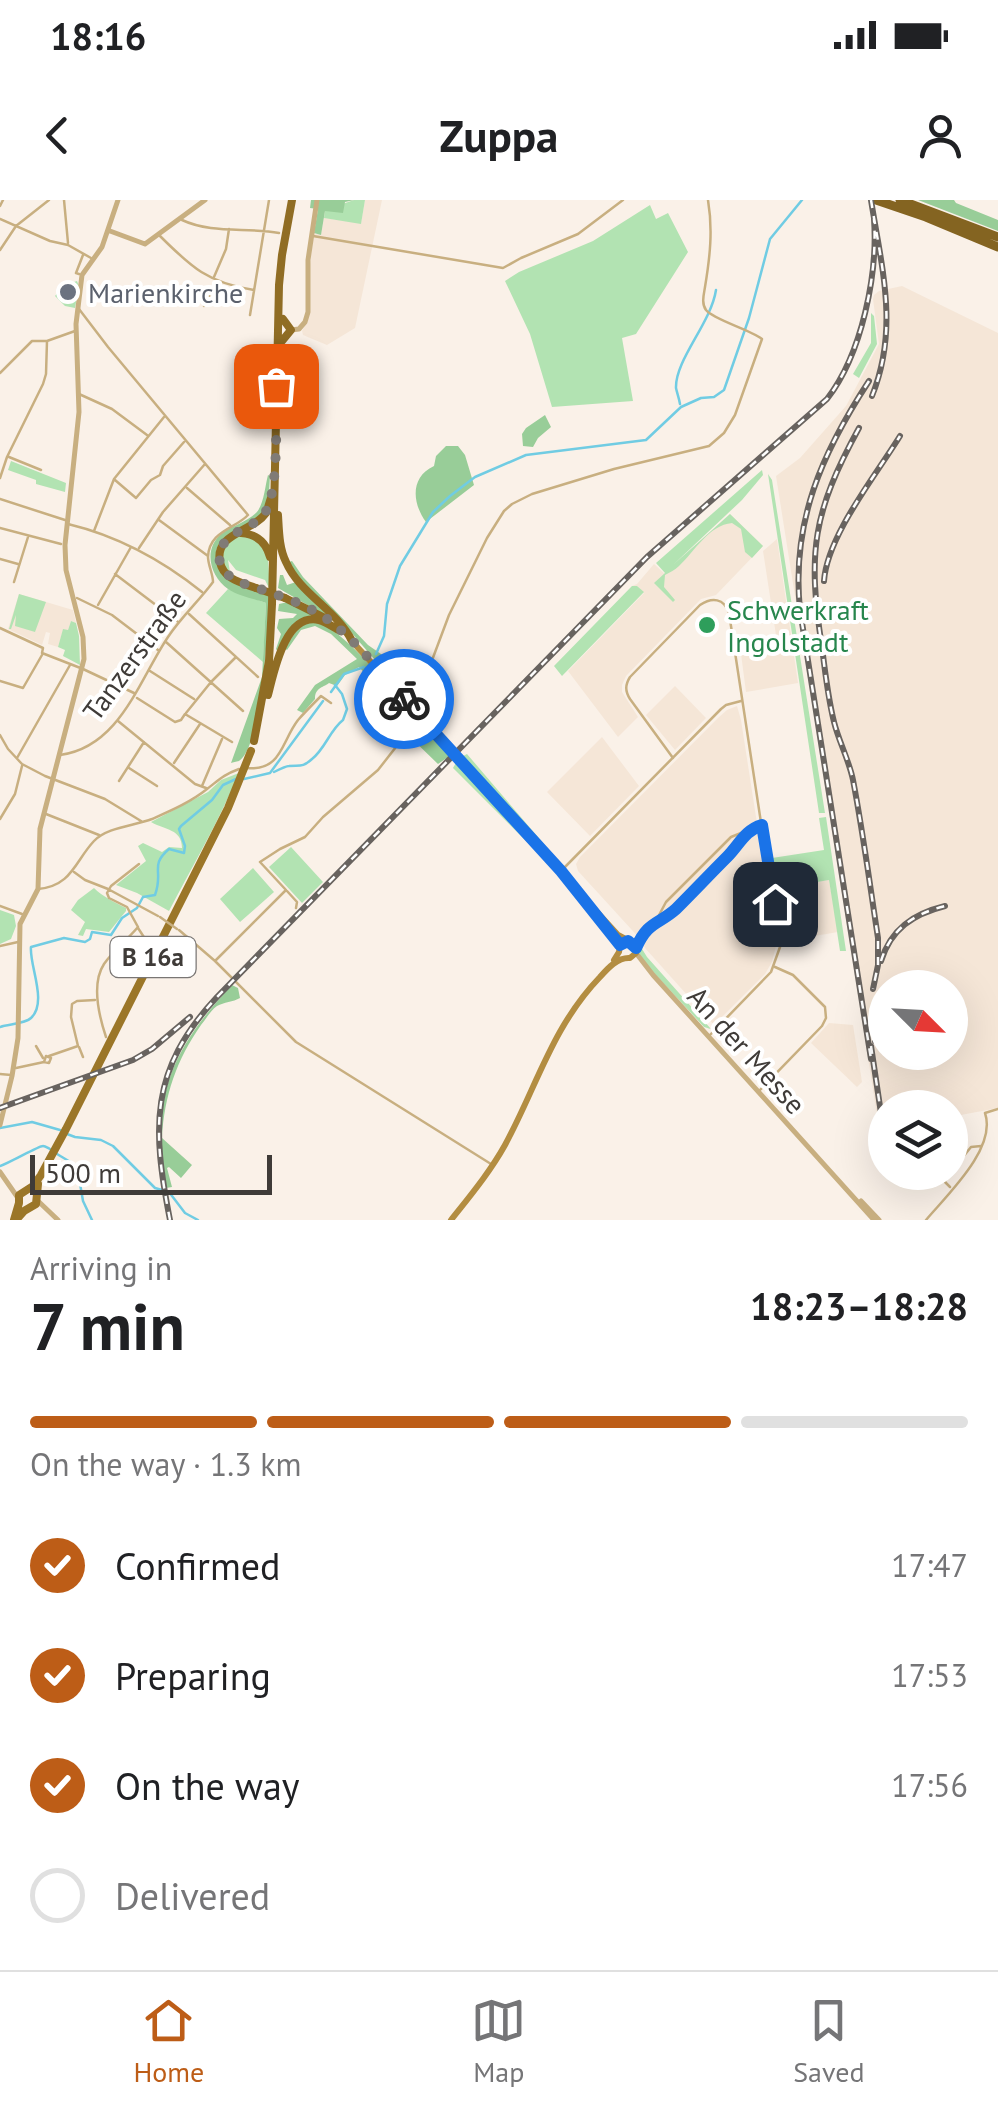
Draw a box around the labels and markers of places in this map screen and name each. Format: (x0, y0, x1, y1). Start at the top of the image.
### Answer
place label: Marienkirche (88, 274, 243, 311)
marker: Marienkirche (57, 281, 79, 303)
pin (234, 344, 319, 429)
place label: Schwerkraft Ingolstadt (727, 591, 869, 660)
marker: Schwerkraft Ingolstadt (696, 614, 718, 636)
pin (733, 862, 818, 947)

